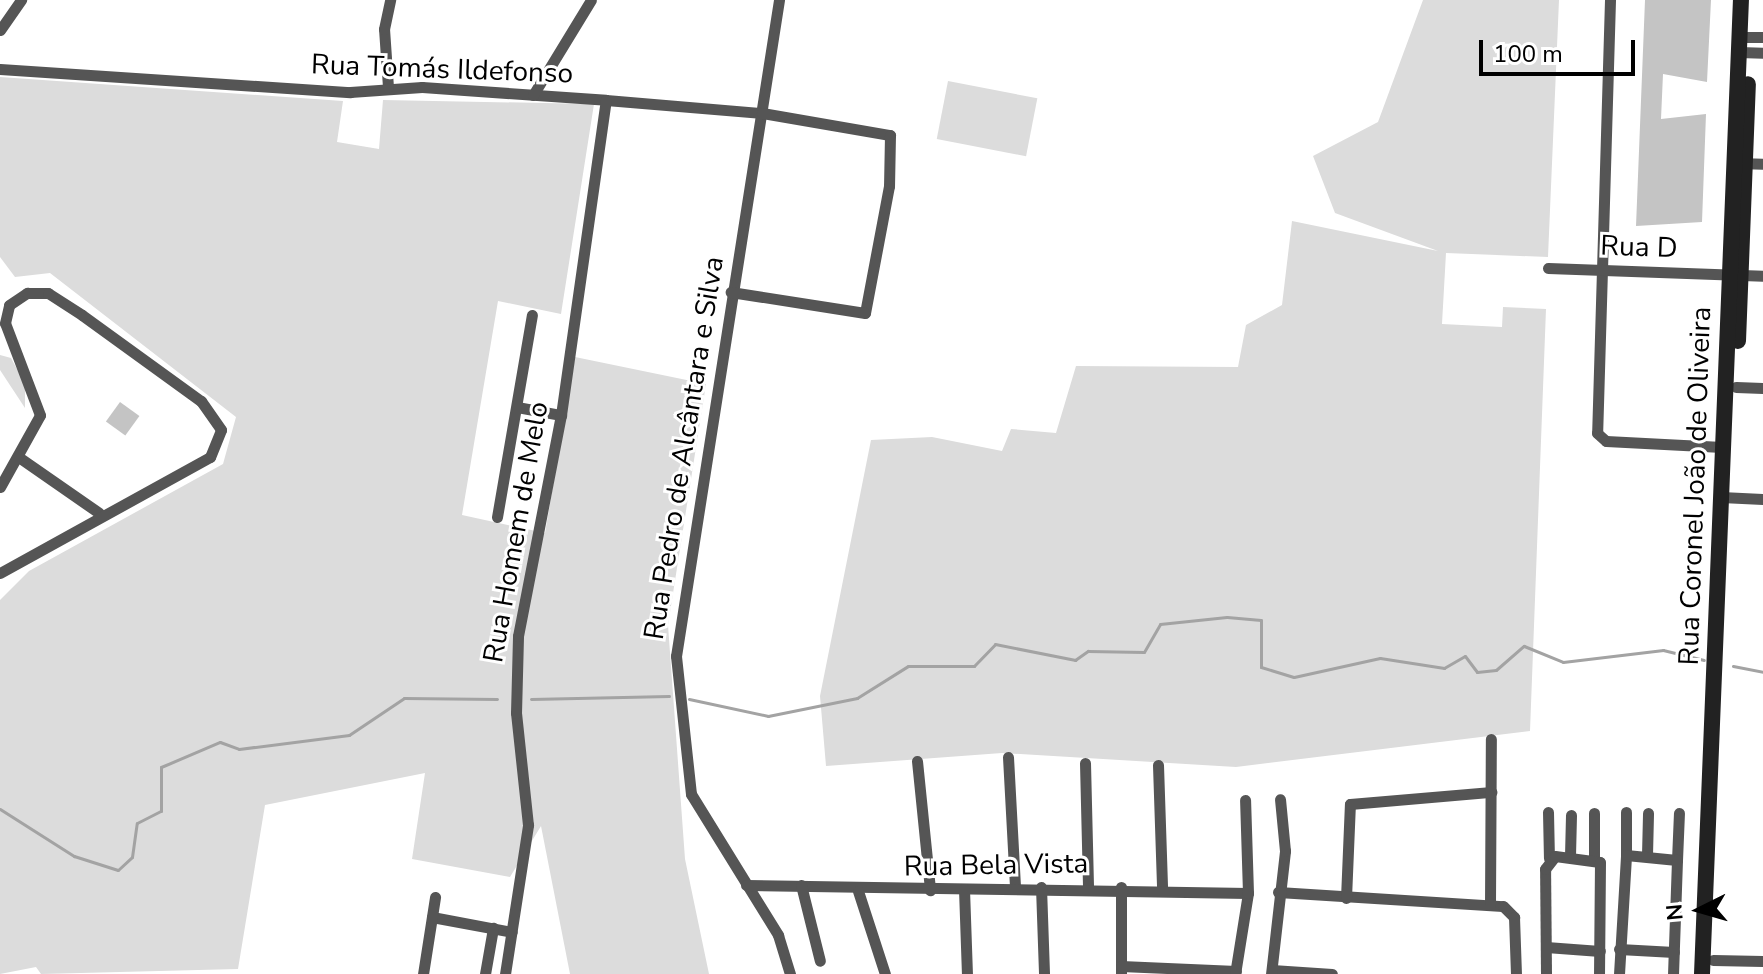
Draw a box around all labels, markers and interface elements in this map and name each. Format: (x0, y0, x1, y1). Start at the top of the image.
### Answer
scale bar (1483, 24, 1639, 74)
text: 100 m (1493, 38, 1563, 70)
street label: Rua Tomás Ildefonso (310, 48, 574, 90)
street label: Rua D (1600, 229, 1678, 265)
street label: Rua Pedro de Alcântara e Silva (637, 254, 731, 642)
street label: Rua Coronel João de Oliveira (1672, 306, 1718, 666)
street label: Rua Homem de Melo (477, 399, 555, 665)
street label: Rua Bela Vista (904, 847, 1088, 883)
north arrow (1659, 870, 1739, 950)
text: N (1659, 903, 1691, 922)

